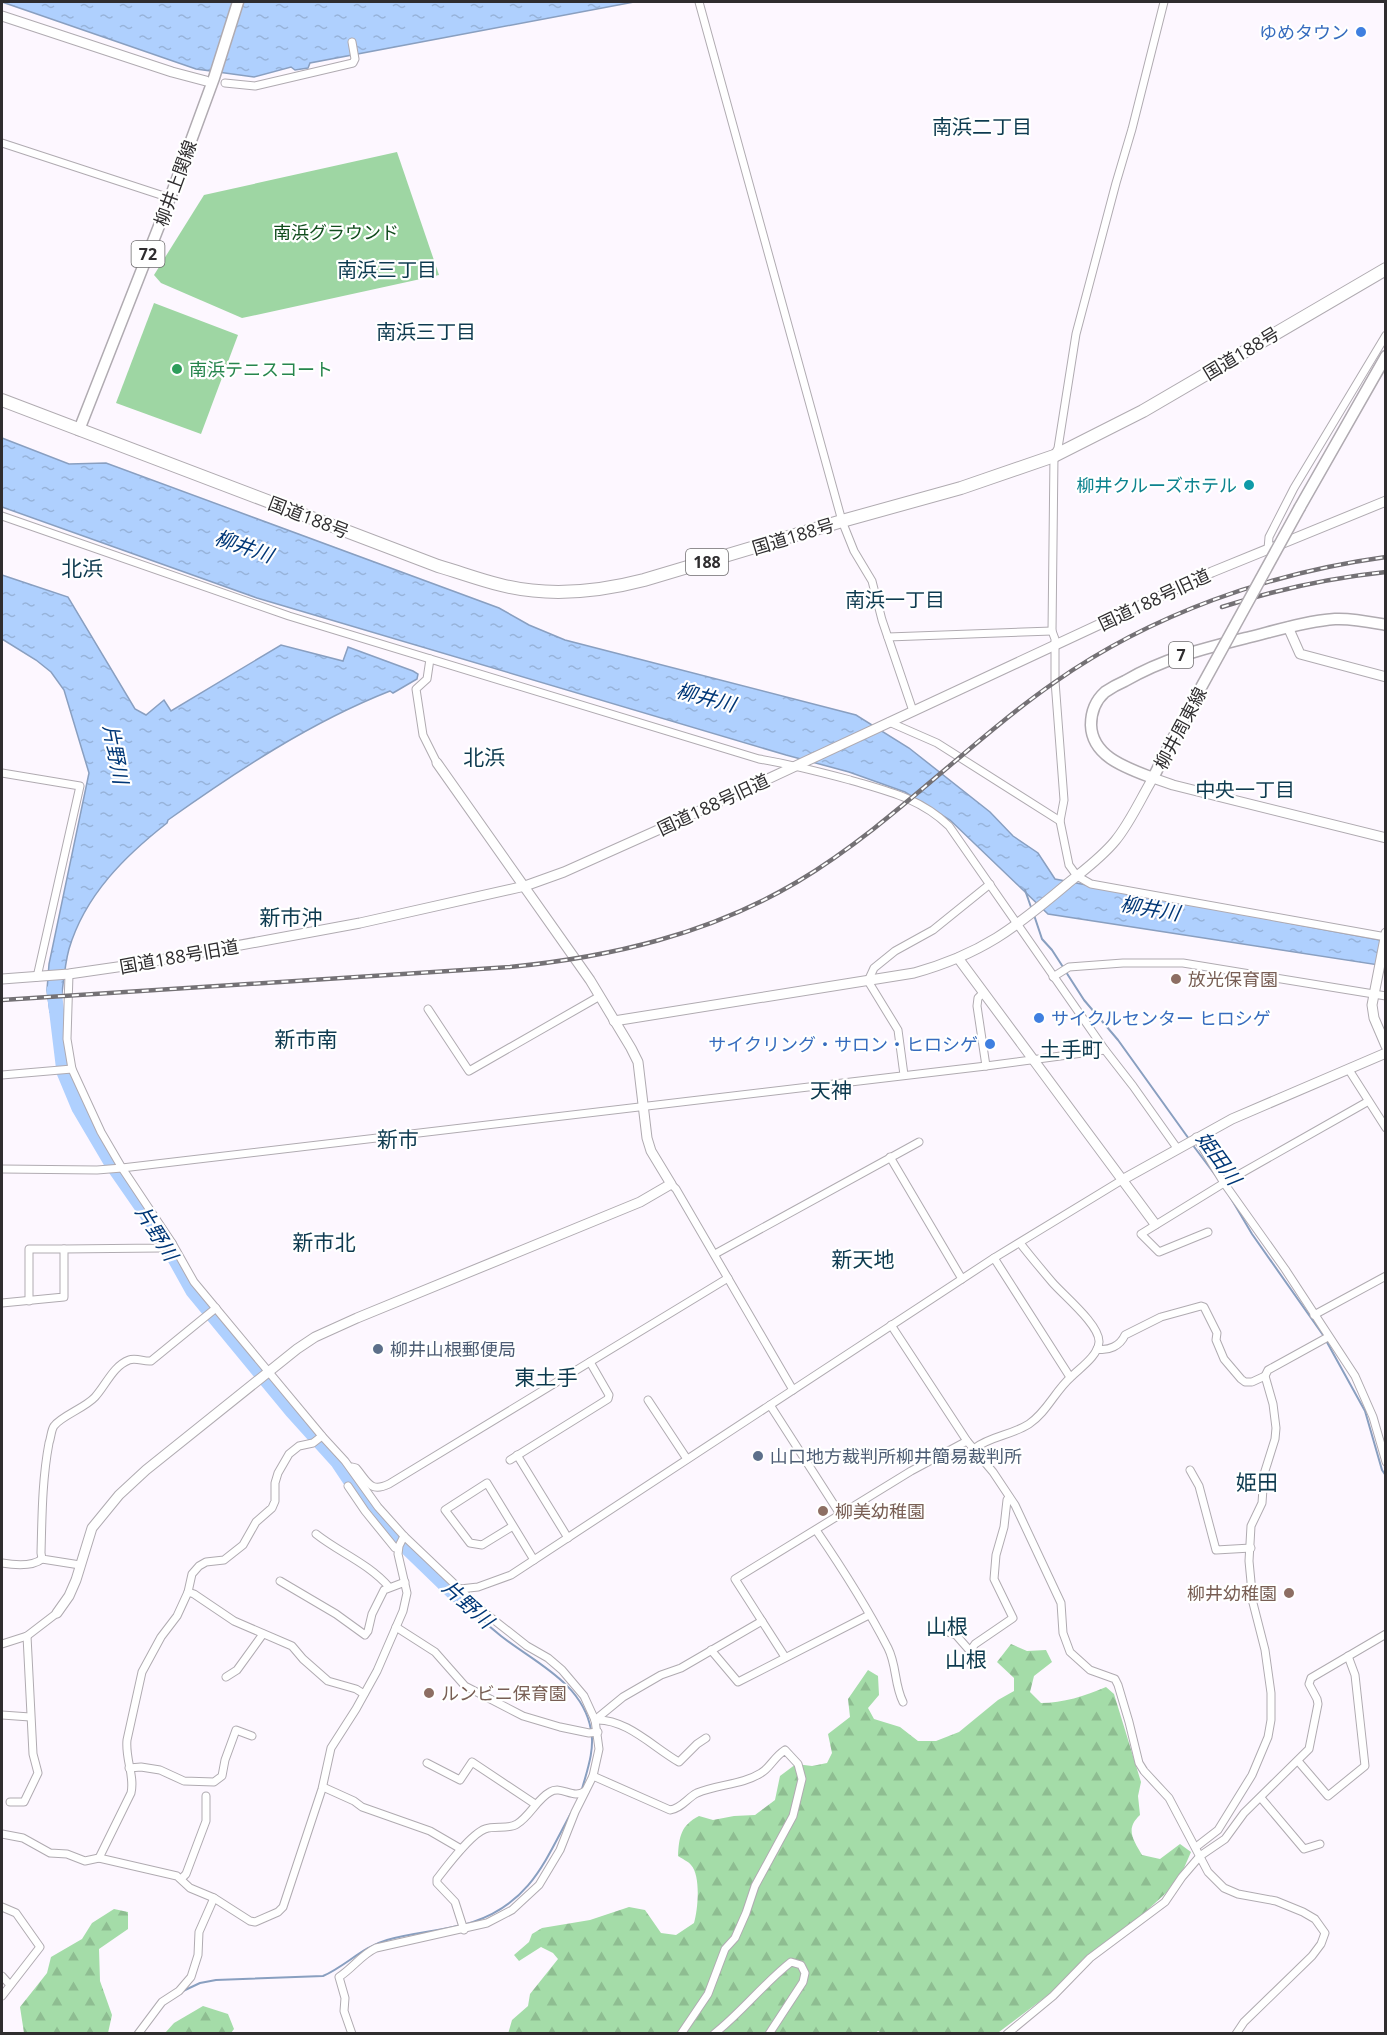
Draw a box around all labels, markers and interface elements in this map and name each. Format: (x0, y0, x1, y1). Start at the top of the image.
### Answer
place label: ゆめタウン (1259, 20, 1349, 44)
marker: ゆめタウン (1354, 25, 1368, 39)
district label: 南浜二丁目 (932, 113, 1032, 140)
street label: 柳井上関線 (148, 137, 202, 229)
park label: 南浜グラウンド (273, 220, 399, 244)
road number: 72 (132, 241, 164, 267)
district label: 南浜三丁目 (337, 256, 437, 283)
district label: 南浜三丁目 (376, 318, 476, 345)
street label: 国道188号 (1198, 321, 1284, 385)
place label: 南浜テニスコート (189, 357, 333, 381)
marker: 南浜テニスコート (170, 362, 184, 376)
place label: 柳井クルーズホテル (1076, 473, 1237, 497)
marker: 柳井クルーズホテル (1242, 478, 1256, 492)
street label: 国道188号 (265, 491, 353, 543)
street label: 国道188号 (749, 512, 837, 560)
water label: 柳井川 (211, 523, 279, 569)
road number: 188 (686, 549, 728, 575)
district label: 北浜 (61, 554, 103, 582)
street label: 国道188号旧道 (1094, 563, 1214, 635)
district label: 南浜一丁目 (845, 586, 945, 613)
road number: 7 (1169, 642, 1193, 668)
water label: 柳井川 (674, 676, 740, 718)
street label: 柳井周東線 (1148, 683, 1212, 773)
water label: 片野川 (97, 722, 135, 788)
district label: 北浜 (463, 743, 505, 771)
street label: 国道188号旧道 (653, 768, 773, 840)
district label: 中央一丁目 (1195, 776, 1295, 803)
water label: 柳井川 (1118, 889, 1184, 927)
district label: 新市沖 (260, 903, 323, 931)
street label: 国道188号旧道 (117, 934, 241, 978)
place label: 放光保育園 (1188, 967, 1278, 991)
marker: 放光保育園 (1169, 972, 1183, 986)
place label: サイクルセンター ヒロシゲ (1051, 1006, 1271, 1030)
marker: サイクルセンター ヒロシゲ (1032, 1011, 1046, 1025)
district label: 新市南 (275, 1025, 338, 1053)
place label: サイクリング・サロン・ヒロシゲ (708, 1032, 978, 1056)
district label: 土手町 (1040, 1035, 1103, 1063)
marker: サイクリング・サロン・ヒロシゲ (983, 1037, 997, 1051)
district label: 天神 (810, 1076, 852, 1104)
district label: 新市 (377, 1125, 419, 1153)
water label: 姫田川 (1190, 1126, 1249, 1192)
water label: 片野川 (130, 1200, 185, 1267)
district label: 新市北 (293, 1228, 356, 1256)
district label: 新天地 (832, 1245, 895, 1273)
place label: 柳井山根郵便局 (390, 1337, 516, 1361)
marker: 柳井山根郵便局 (371, 1342, 385, 1356)
district label: 東土手 (515, 1363, 578, 1391)
place label: 山口地方裁判所柳井簡易裁判所 (770, 1444, 1022, 1468)
marker: 山口地方裁判所柳井簡易裁判所 (751, 1449, 765, 1463)
district label: 姫田 (1236, 1468, 1278, 1496)
place label: 柳美幼稚園 (835, 1499, 925, 1523)
marker: 柳美幼稚園 (816, 1504, 830, 1518)
water label: 片野川 (437, 1574, 501, 1635)
place label: 柳井幼稚園 (1187, 1581, 1277, 1605)
marker: 柳井幼稚園 (1282, 1586, 1296, 1600)
district label: 山根 (926, 1612, 968, 1640)
district label: 山根 (945, 1645, 987, 1673)
place label: ルンビニ保育園 (441, 1681, 567, 1705)
marker: ルンビニ保育園 (422, 1686, 436, 1700)

